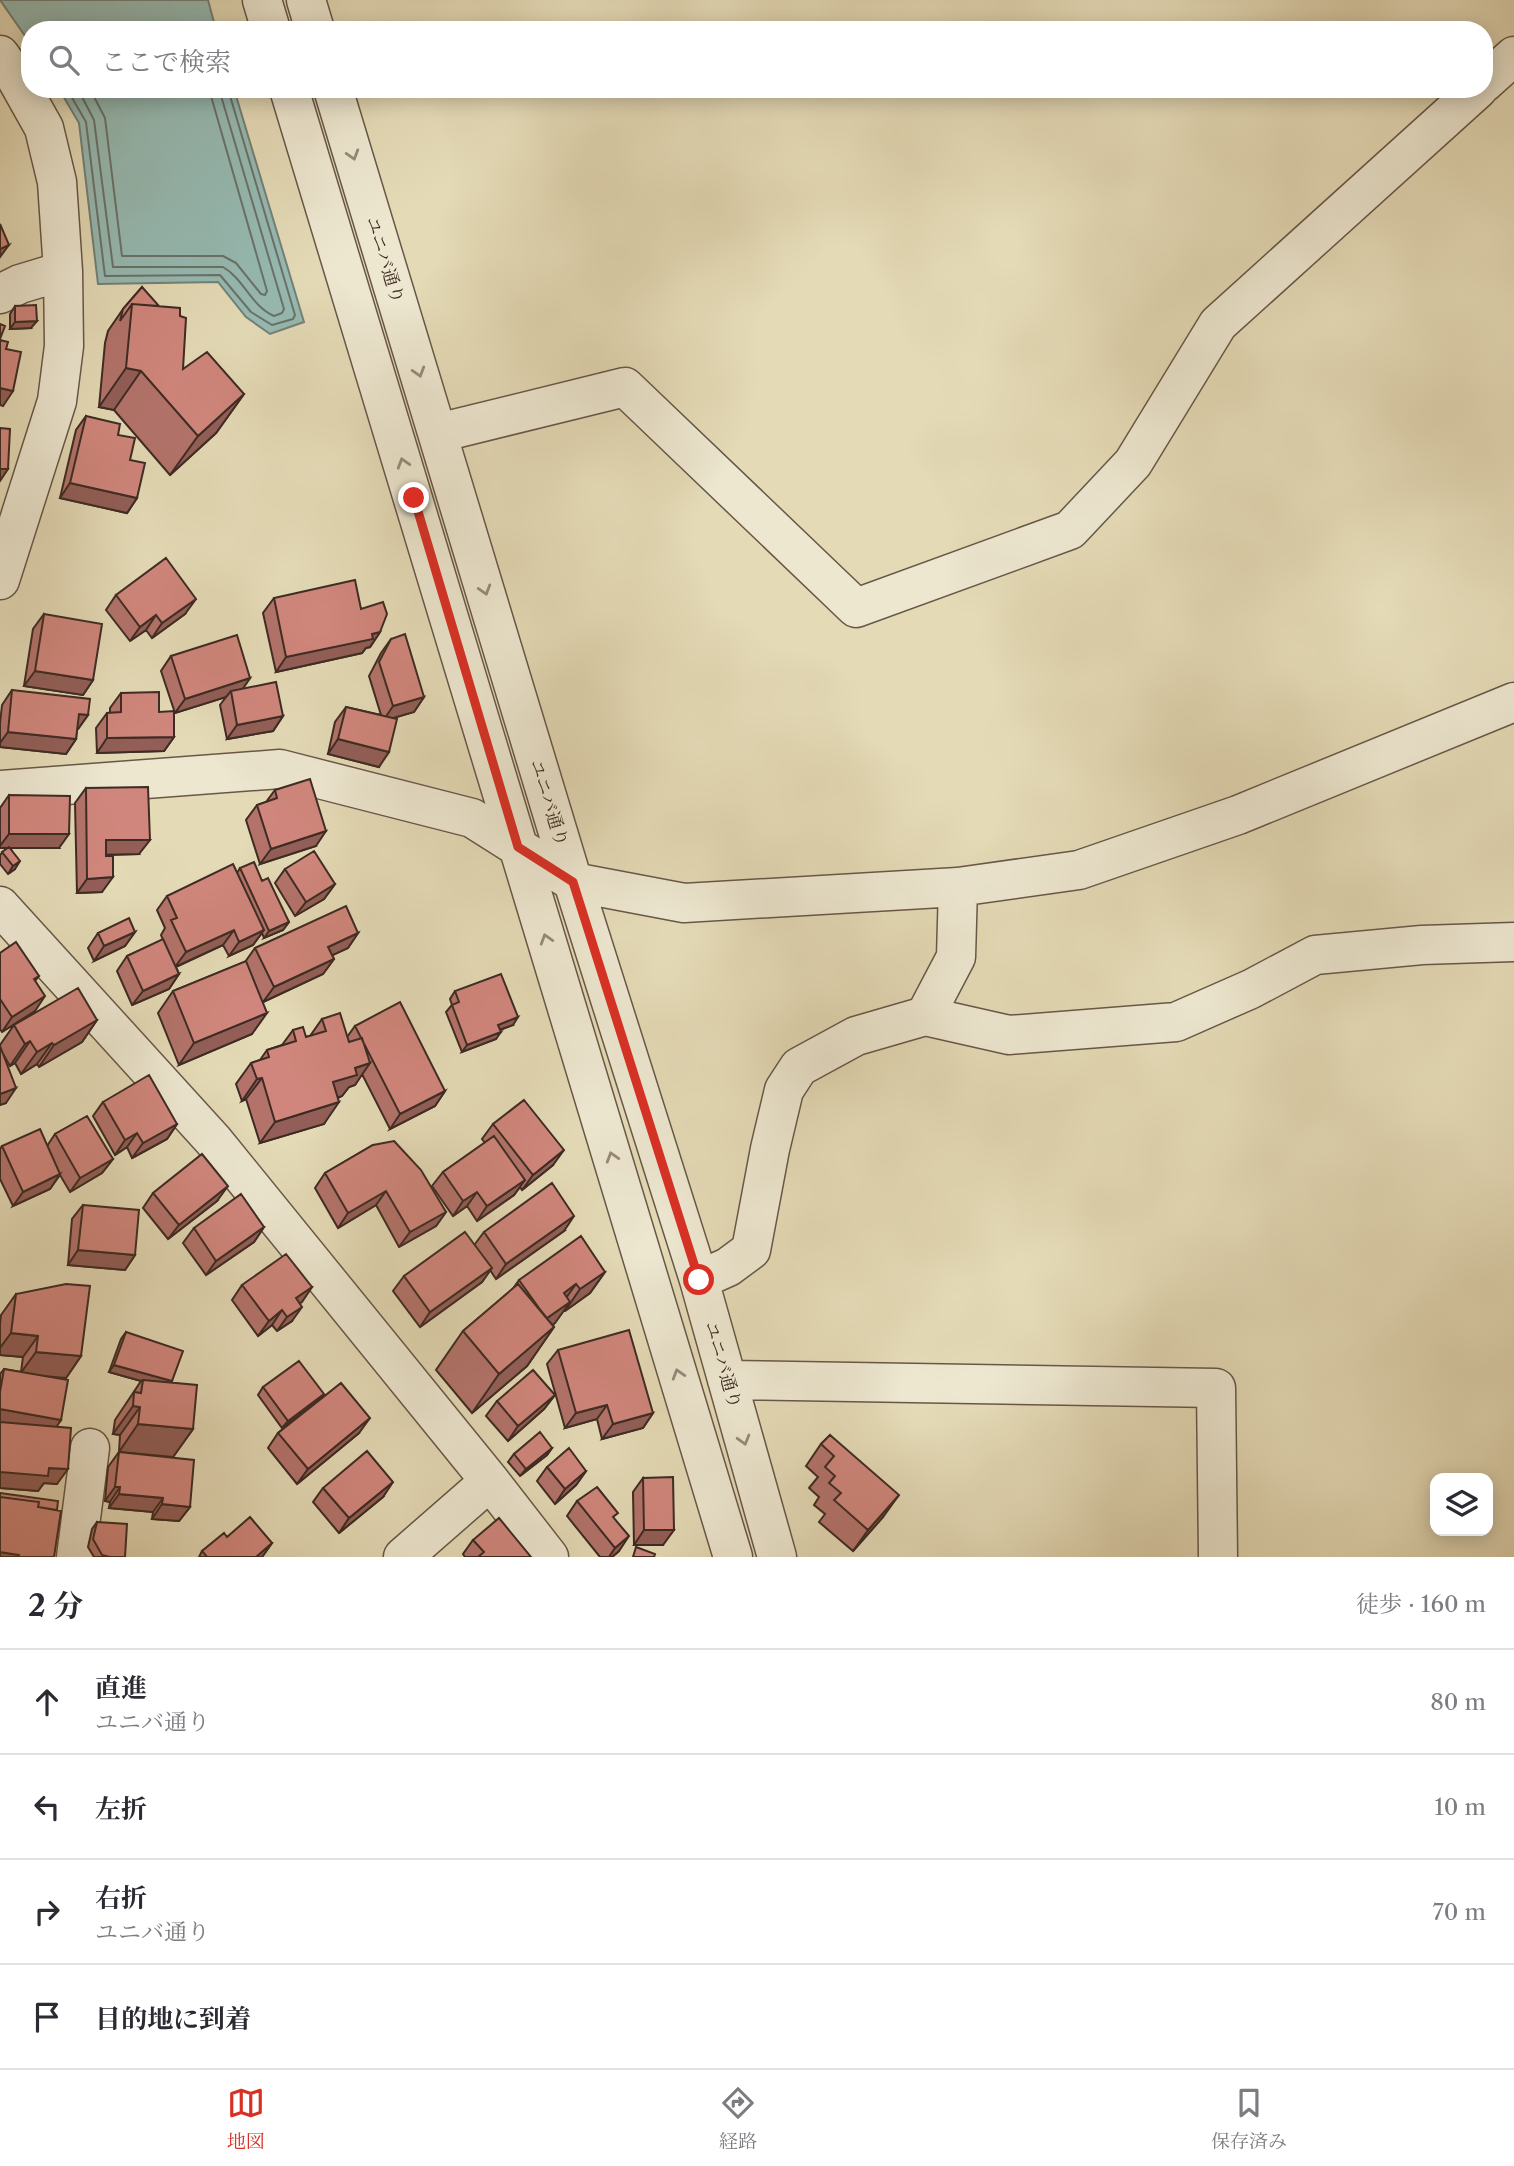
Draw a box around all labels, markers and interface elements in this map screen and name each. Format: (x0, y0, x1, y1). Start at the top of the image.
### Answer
search box (21, 21, 1493, 98)
icon: search (45, 41, 83, 79)
text: ここで検索 (101, 46, 231, 78)
one-way arrow (345, 148, 359, 160)
street label: ユニバ通り (361, 214, 409, 306)
one-way arrow (411, 366, 426, 378)
one-way arrow (397, 457, 412, 469)
route end (398, 482, 429, 513)
one-way arrow (477, 584, 492, 596)
street label: ユニバ通り (525, 757, 573, 849)
one-way arrow (539, 933, 554, 945)
one-way arrow (605, 1151, 620, 1163)
route start (683, 1264, 714, 1295)
street label: ユニバ通り (700, 1319, 746, 1411)
one-way arrow (671, 1369, 686, 1381)
one-way arrow (736, 1434, 751, 1446)
map controls (1430, 1473, 1493, 1536)
button: layers (1430, 1473, 1493, 1536)
text: 2 分 (28, 1587, 83, 1624)
text: 徒歩 · 160 m (1356, 1590, 1486, 1618)
text: 直進 (95, 1672, 147, 1704)
icon: ahead (28, 1683, 66, 1721)
text: 80 m (1430, 1688, 1486, 1716)
text: ユニバ通り (95, 1708, 210, 1736)
icon: left (28, 1788, 66, 1826)
text: 左折 (95, 1793, 147, 1825)
text: 10 m (1434, 1793, 1486, 1821)
text: 右折 (95, 1882, 147, 1914)
icon: right (28, 1893, 66, 1931)
text: 70 m (1433, 1898, 1486, 1926)
text: ユニバ通り (95, 1918, 210, 1946)
icon: arrive (28, 1998, 66, 2036)
text: 目的地に到着 (95, 2003, 251, 2035)
tab: 地図 (227, 2084, 265, 2153)
tab: 経路 (719, 2084, 757, 2153)
tab: 保存済み (1211, 2084, 1287, 2153)

